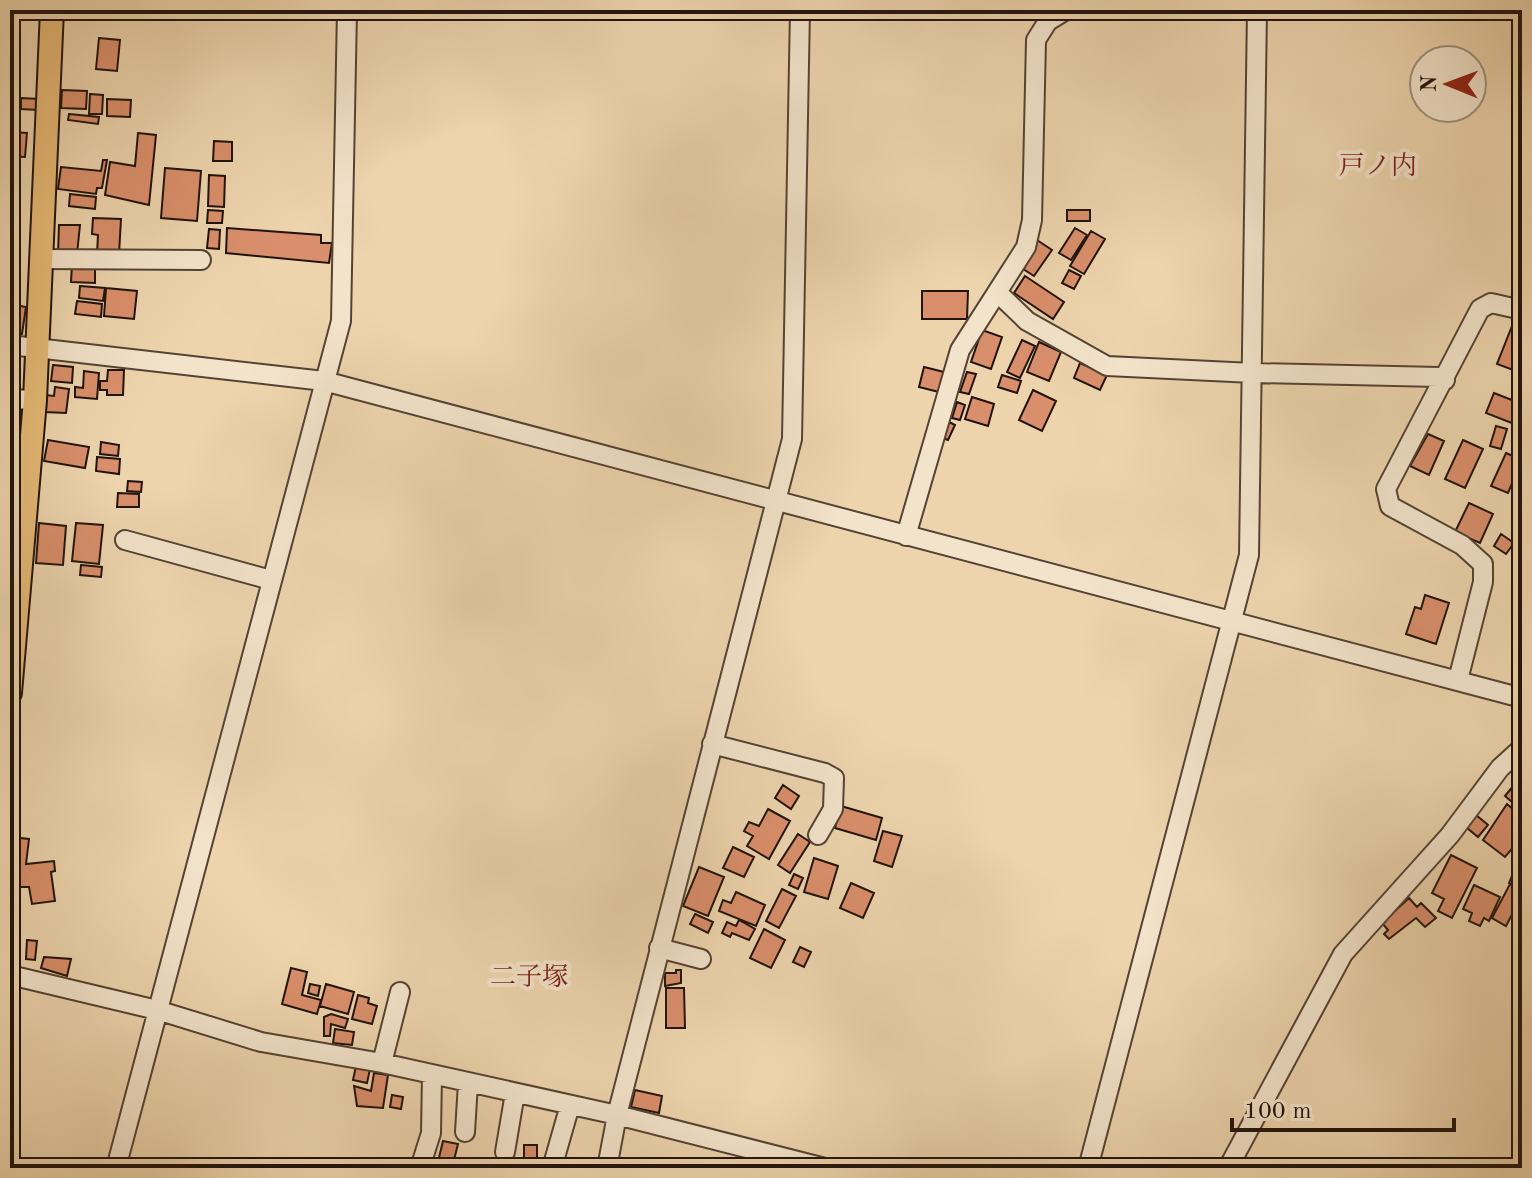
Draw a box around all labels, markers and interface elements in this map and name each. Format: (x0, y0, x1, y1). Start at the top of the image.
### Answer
north arrow (1408, 44, 1488, 124)
text: N (1419, 75, 1441, 92)
district label: 戸ノ内 (1339, 152, 1417, 180)
district label: 二子塚 (490, 963, 568, 991)
scale bar (1232, 1082, 1454, 1132)
text: 100 m (1244, 1100, 1312, 1124)

